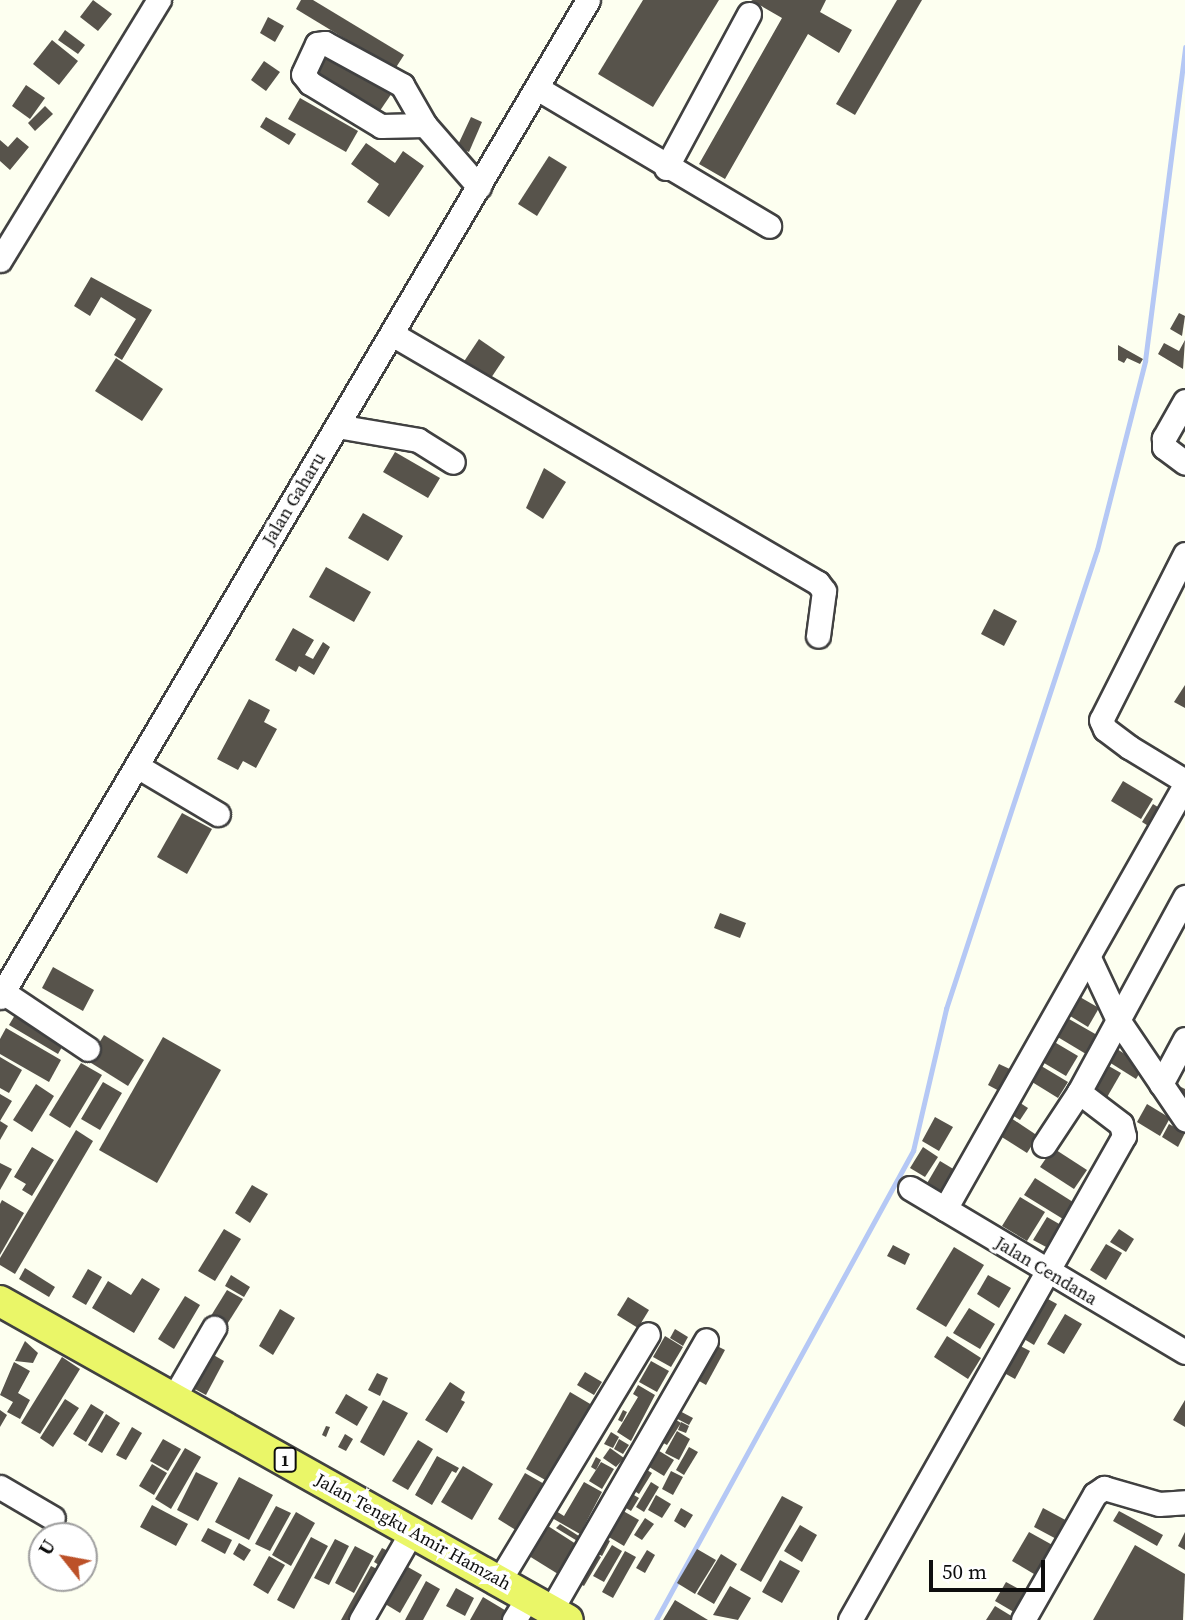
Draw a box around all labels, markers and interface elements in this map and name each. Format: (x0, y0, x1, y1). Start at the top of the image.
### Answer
street label: Jalan Gaharu (258, 449, 330, 549)
street label: Jalan Cendana (991, 1232, 1101, 1310)
road number: 1 (273, 1448, 297, 1472)
street label: Jalan Tengku Amir Hamzah (311, 1469, 515, 1595)
north arrow (28, 1522, 98, 1592)
text: U (32, 1535, 61, 1560)
scale bar (933, 1546, 1048, 1590)
text: 50 m (942, 1557, 987, 1586)

